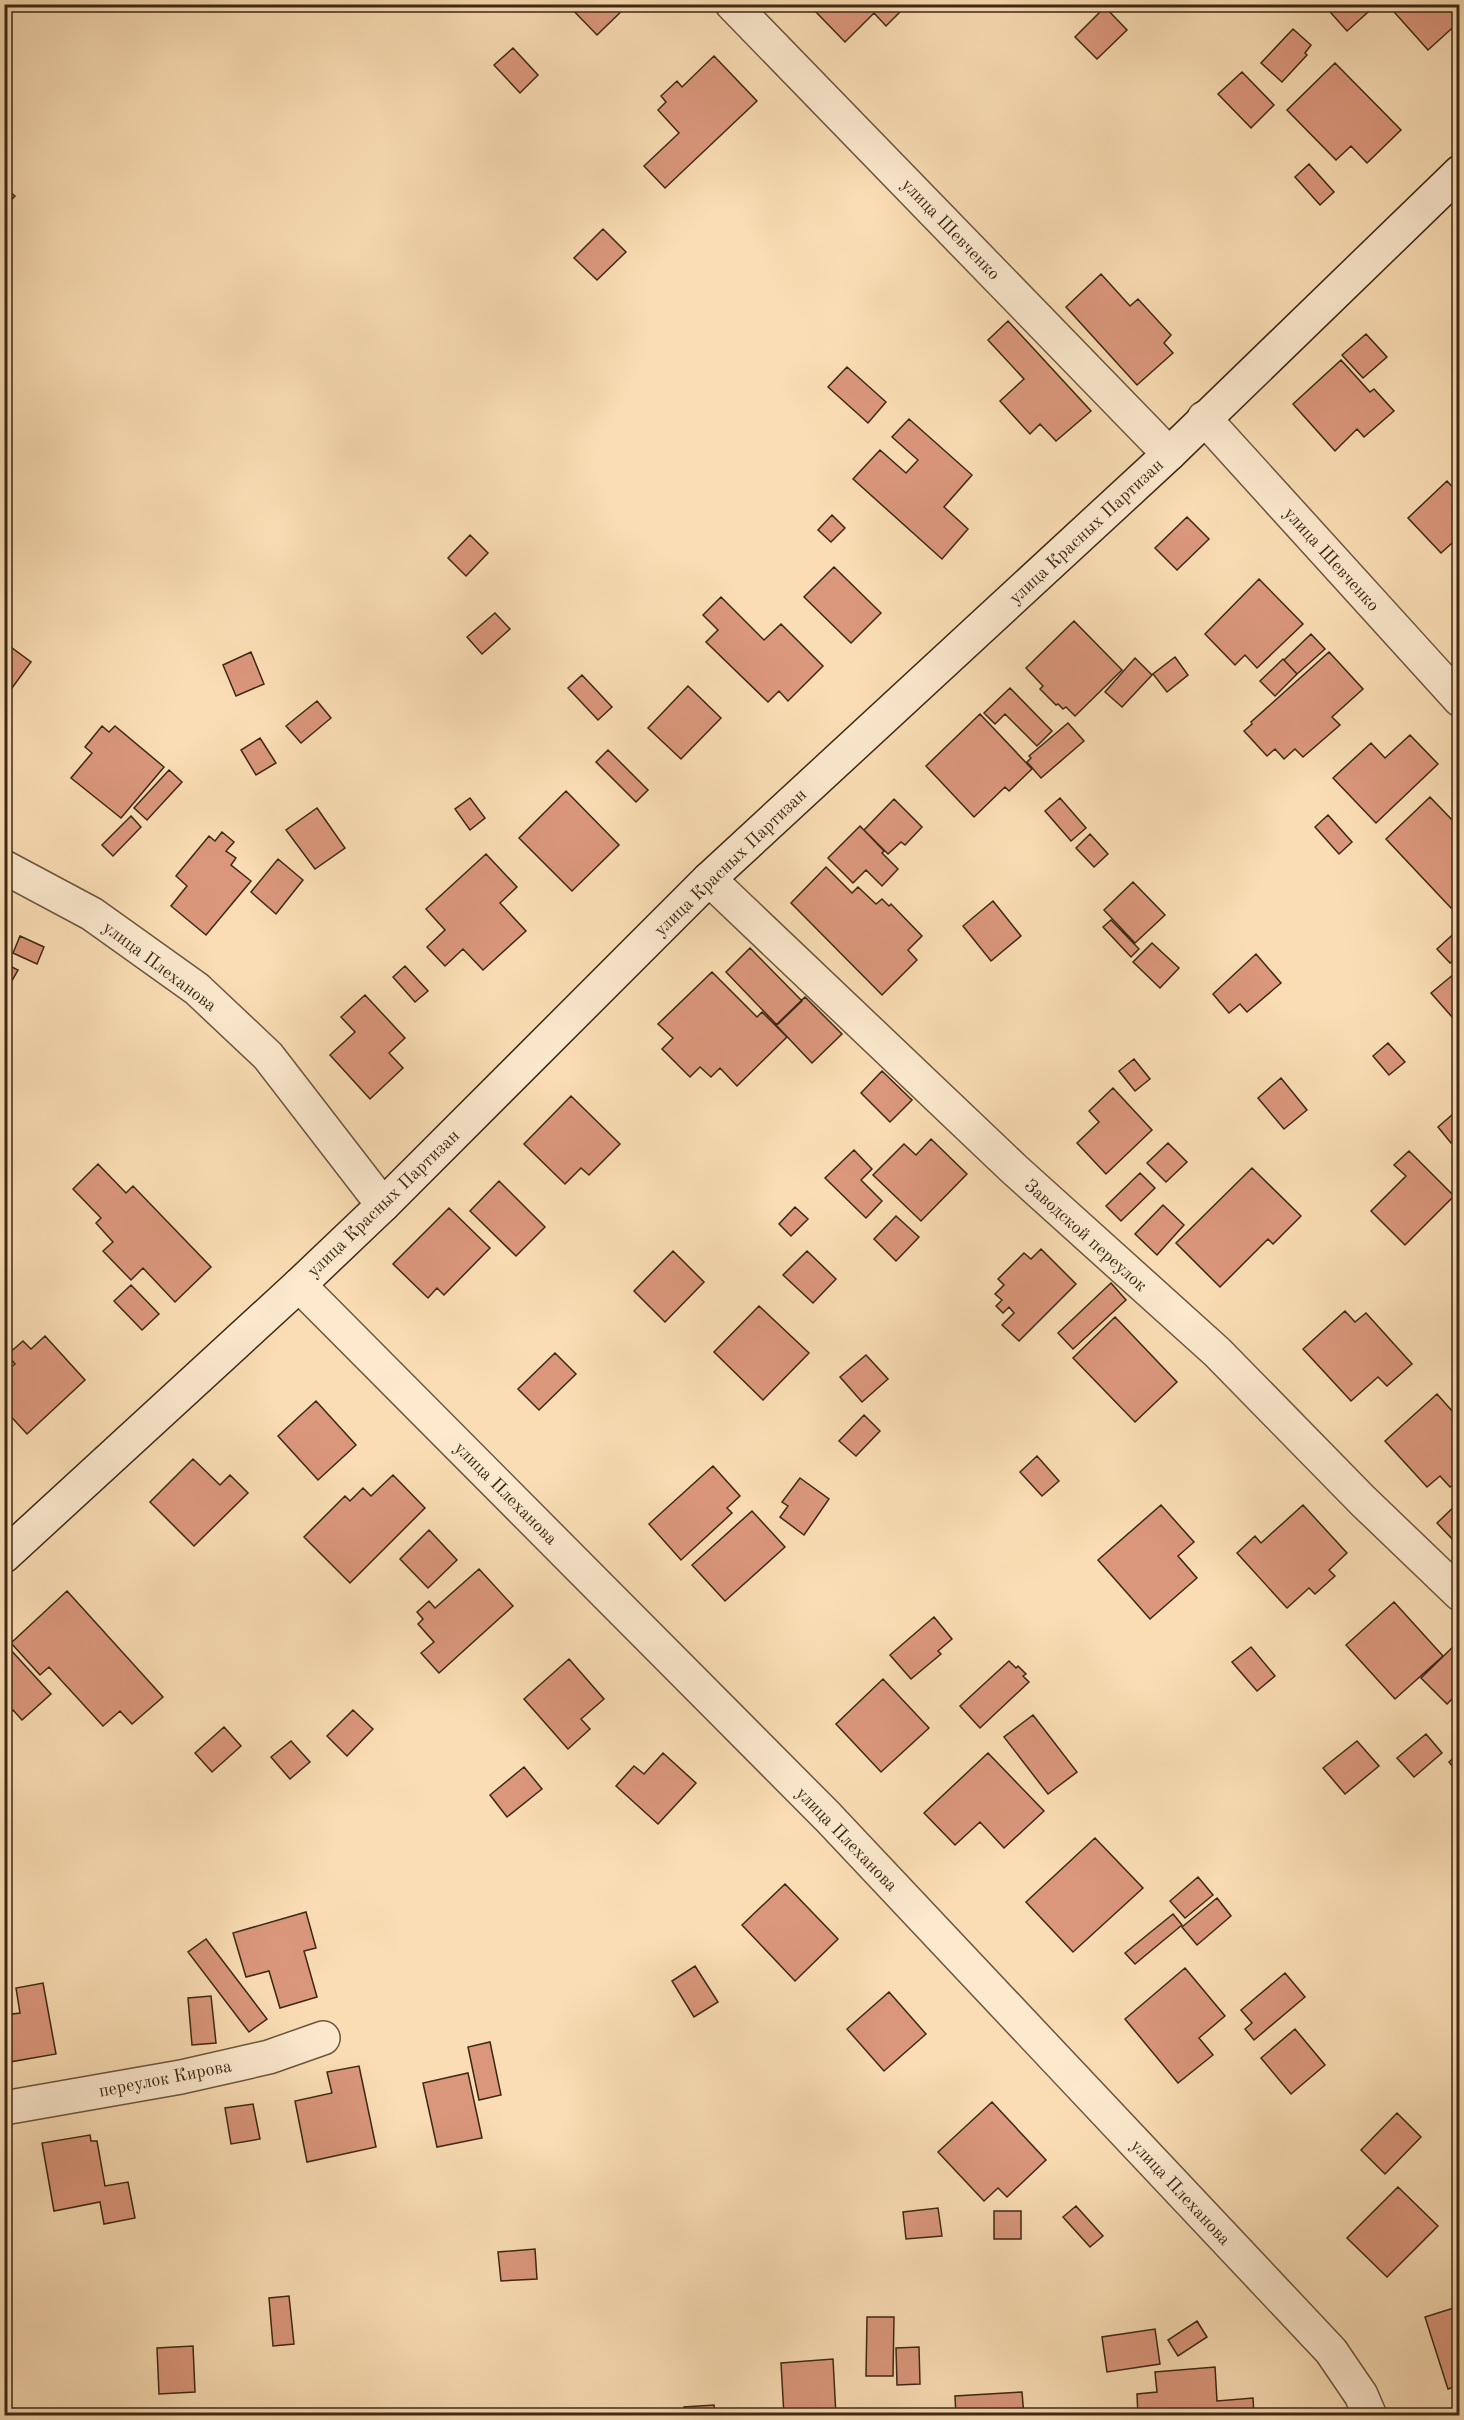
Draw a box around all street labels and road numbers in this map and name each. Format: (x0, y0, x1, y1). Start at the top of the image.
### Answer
street label: улица Шевченко (898, 176, 1003, 284)
street label: улица Красных Партизан (1006, 456, 1167, 608)
street label: улица Шевченко (1280, 504, 1382, 615)
street label: улица Красных Партизан (651, 785, 810, 940)
street label: улица Плеханова (99, 918, 220, 1015)
street label: улица Красных Партизан (304, 1126, 463, 1281)
street label: Заводской переулок (1021, 1176, 1150, 1295)
street label: улица Плеханова (450, 1439, 560, 1549)
street label: улица Плеханова (792, 1784, 900, 1895)
street label: переулок Кирова (97, 2057, 233, 2101)
street label: улица Плеханова (1127, 2136, 1234, 2249)

